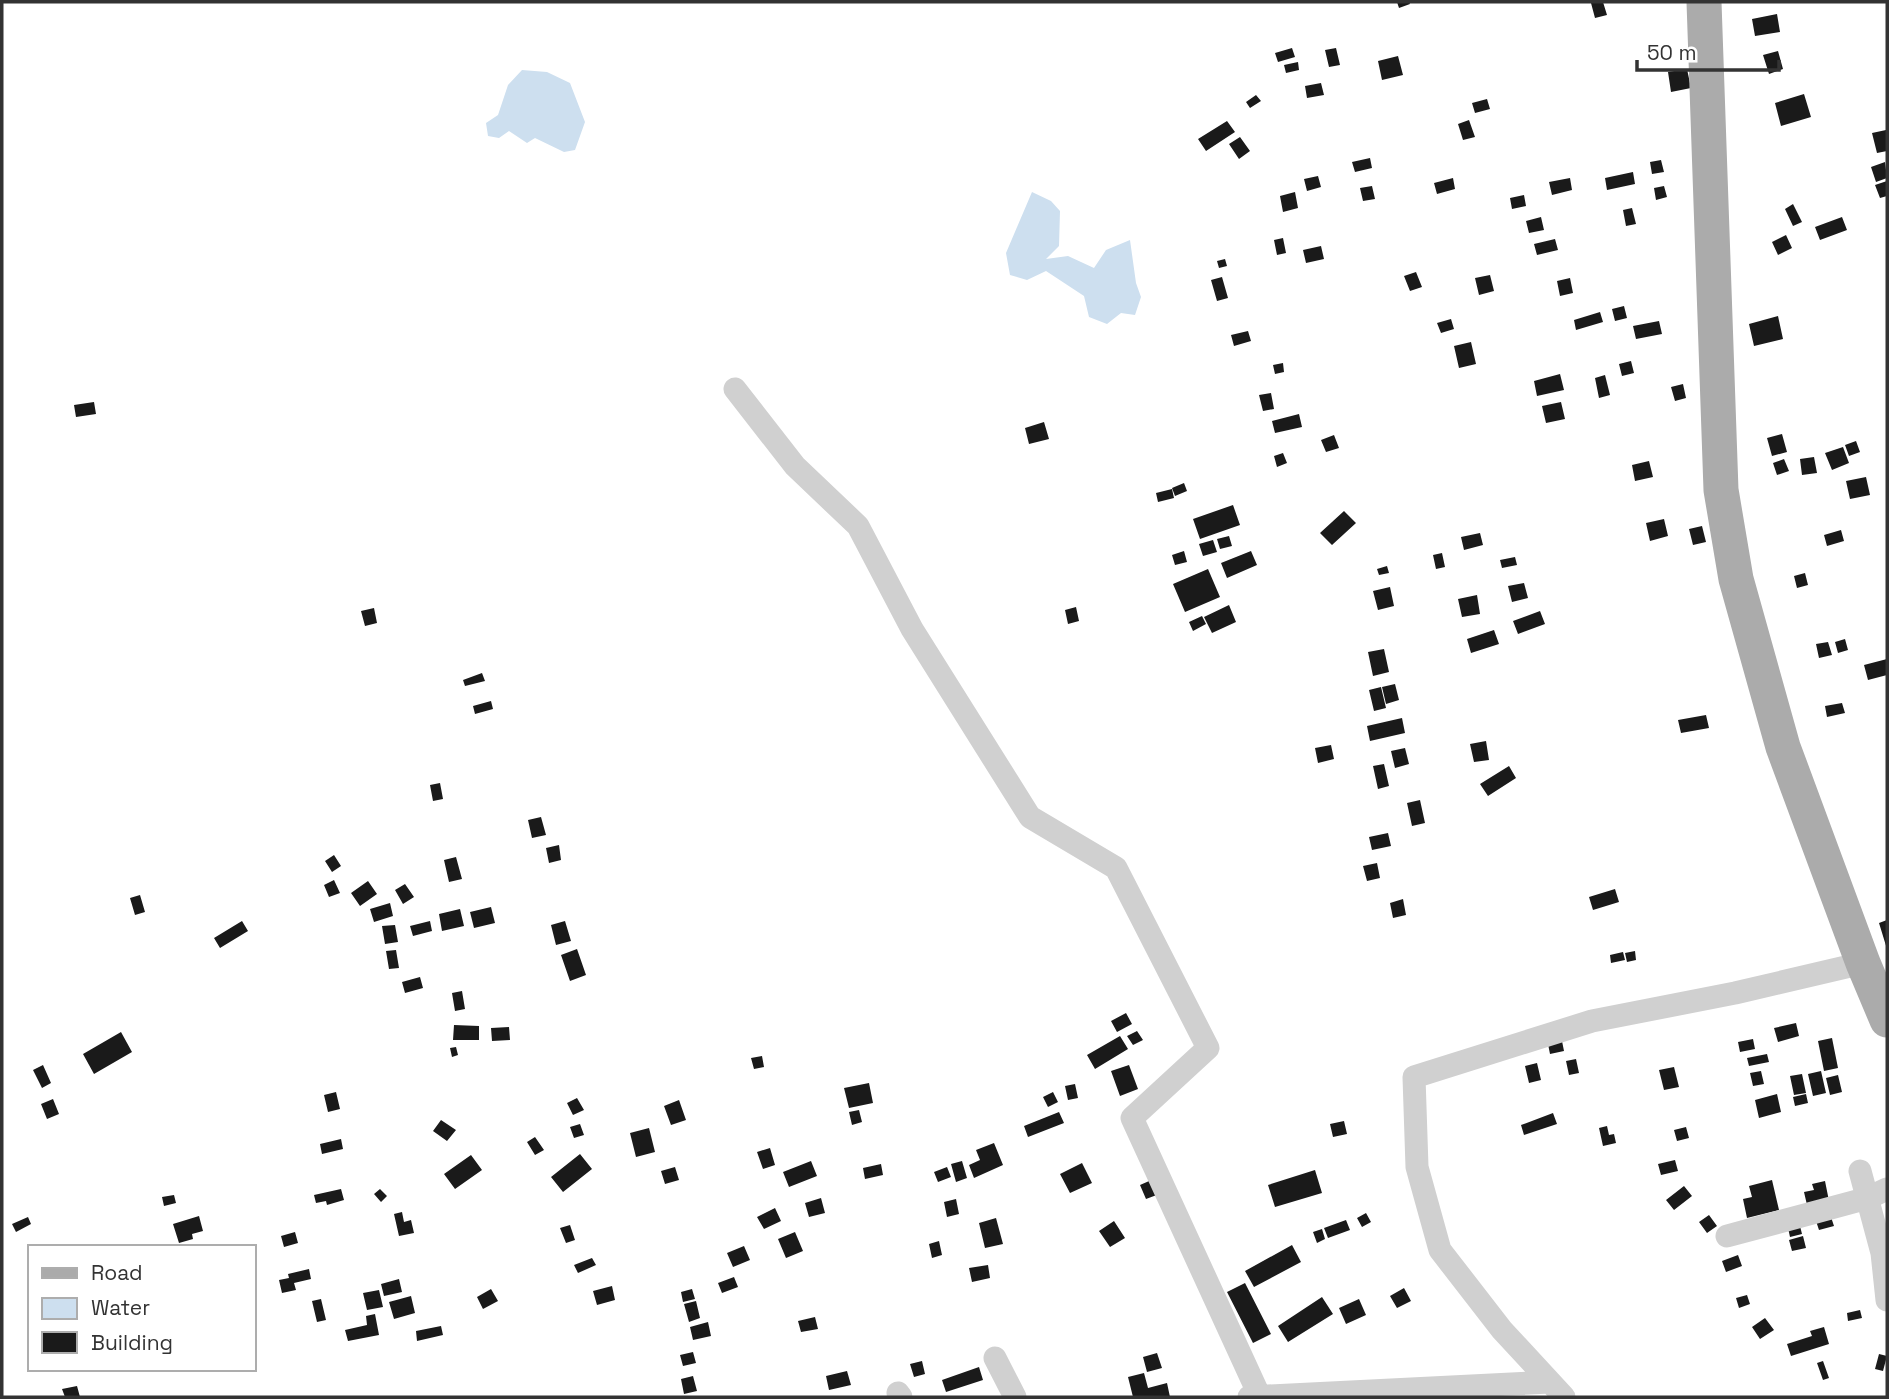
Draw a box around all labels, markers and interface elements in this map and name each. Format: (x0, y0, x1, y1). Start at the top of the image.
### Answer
scale bar (1637, 28, 1779, 72)
text: 50 m (1647, 39, 1697, 66)
legend (28, 1245, 256, 1371)
text: Road (91, 1259, 143, 1286)
text: Water (91, 1294, 150, 1321)
text: Building (91, 1329, 173, 1356)

